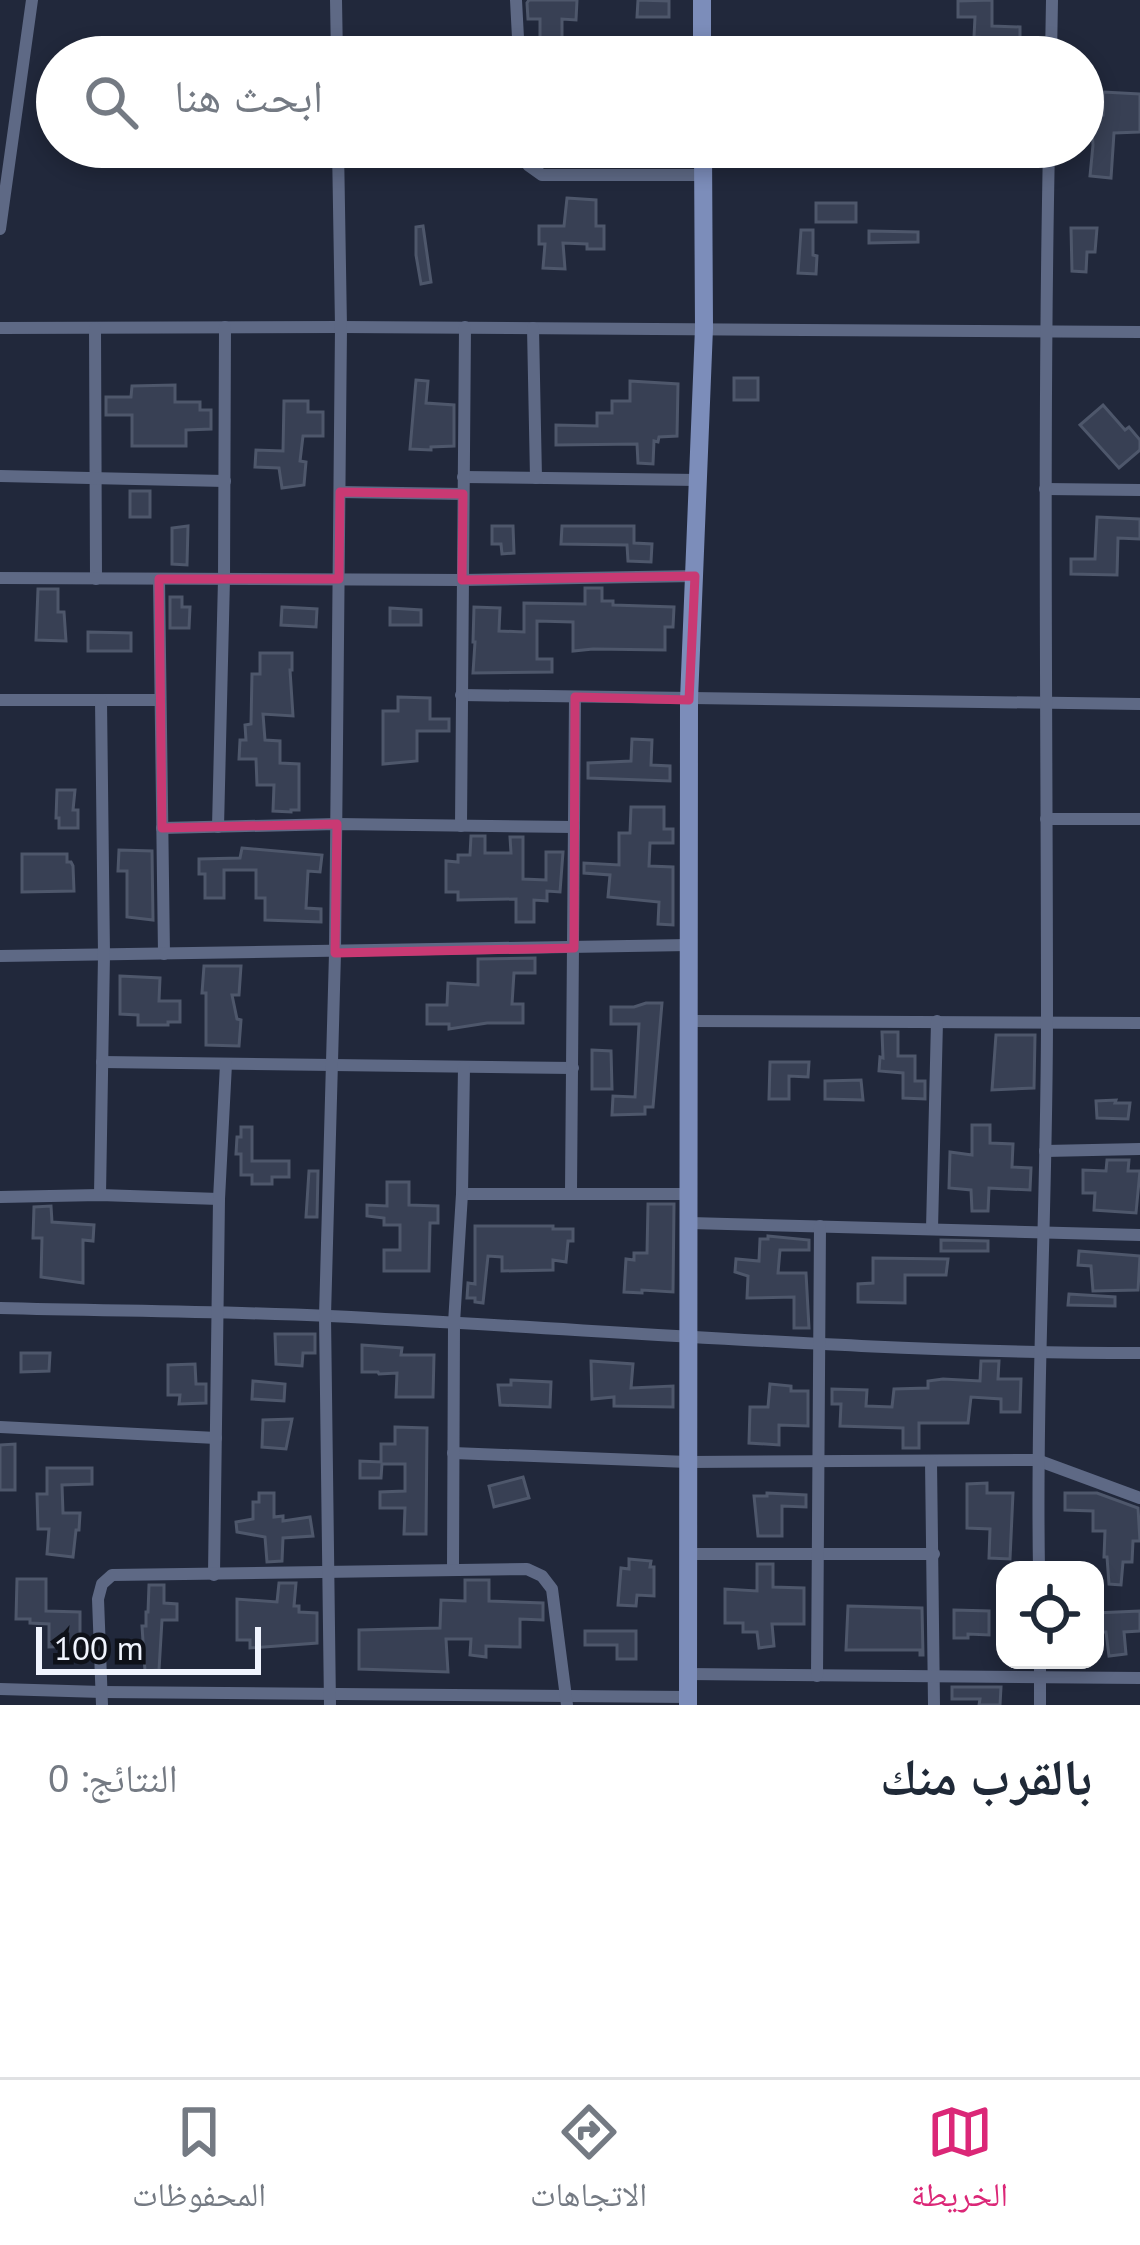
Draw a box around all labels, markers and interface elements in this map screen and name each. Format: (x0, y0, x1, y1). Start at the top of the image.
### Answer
search box (36, 36, 1104, 168)
text: ابحث هنا (174, 66, 323, 124)
icon: search (78, 69, 144, 135)
map controls (996, 1561, 1104, 1669)
button: locate (996, 1561, 1104, 1669)
scale bar (36, 1621, 261, 1674)
text: 100 m (54, 1626, 144, 1669)
text: بالقرب منك (880, 1743, 1092, 1809)
text: النتائج: 0 (48, 1752, 178, 1803)
tab: المحفوظات (132, 2099, 266, 2227)
tab: الاتجاهات (530, 2099, 647, 2227)
tab: الخريطة (911, 2099, 1008, 2227)

